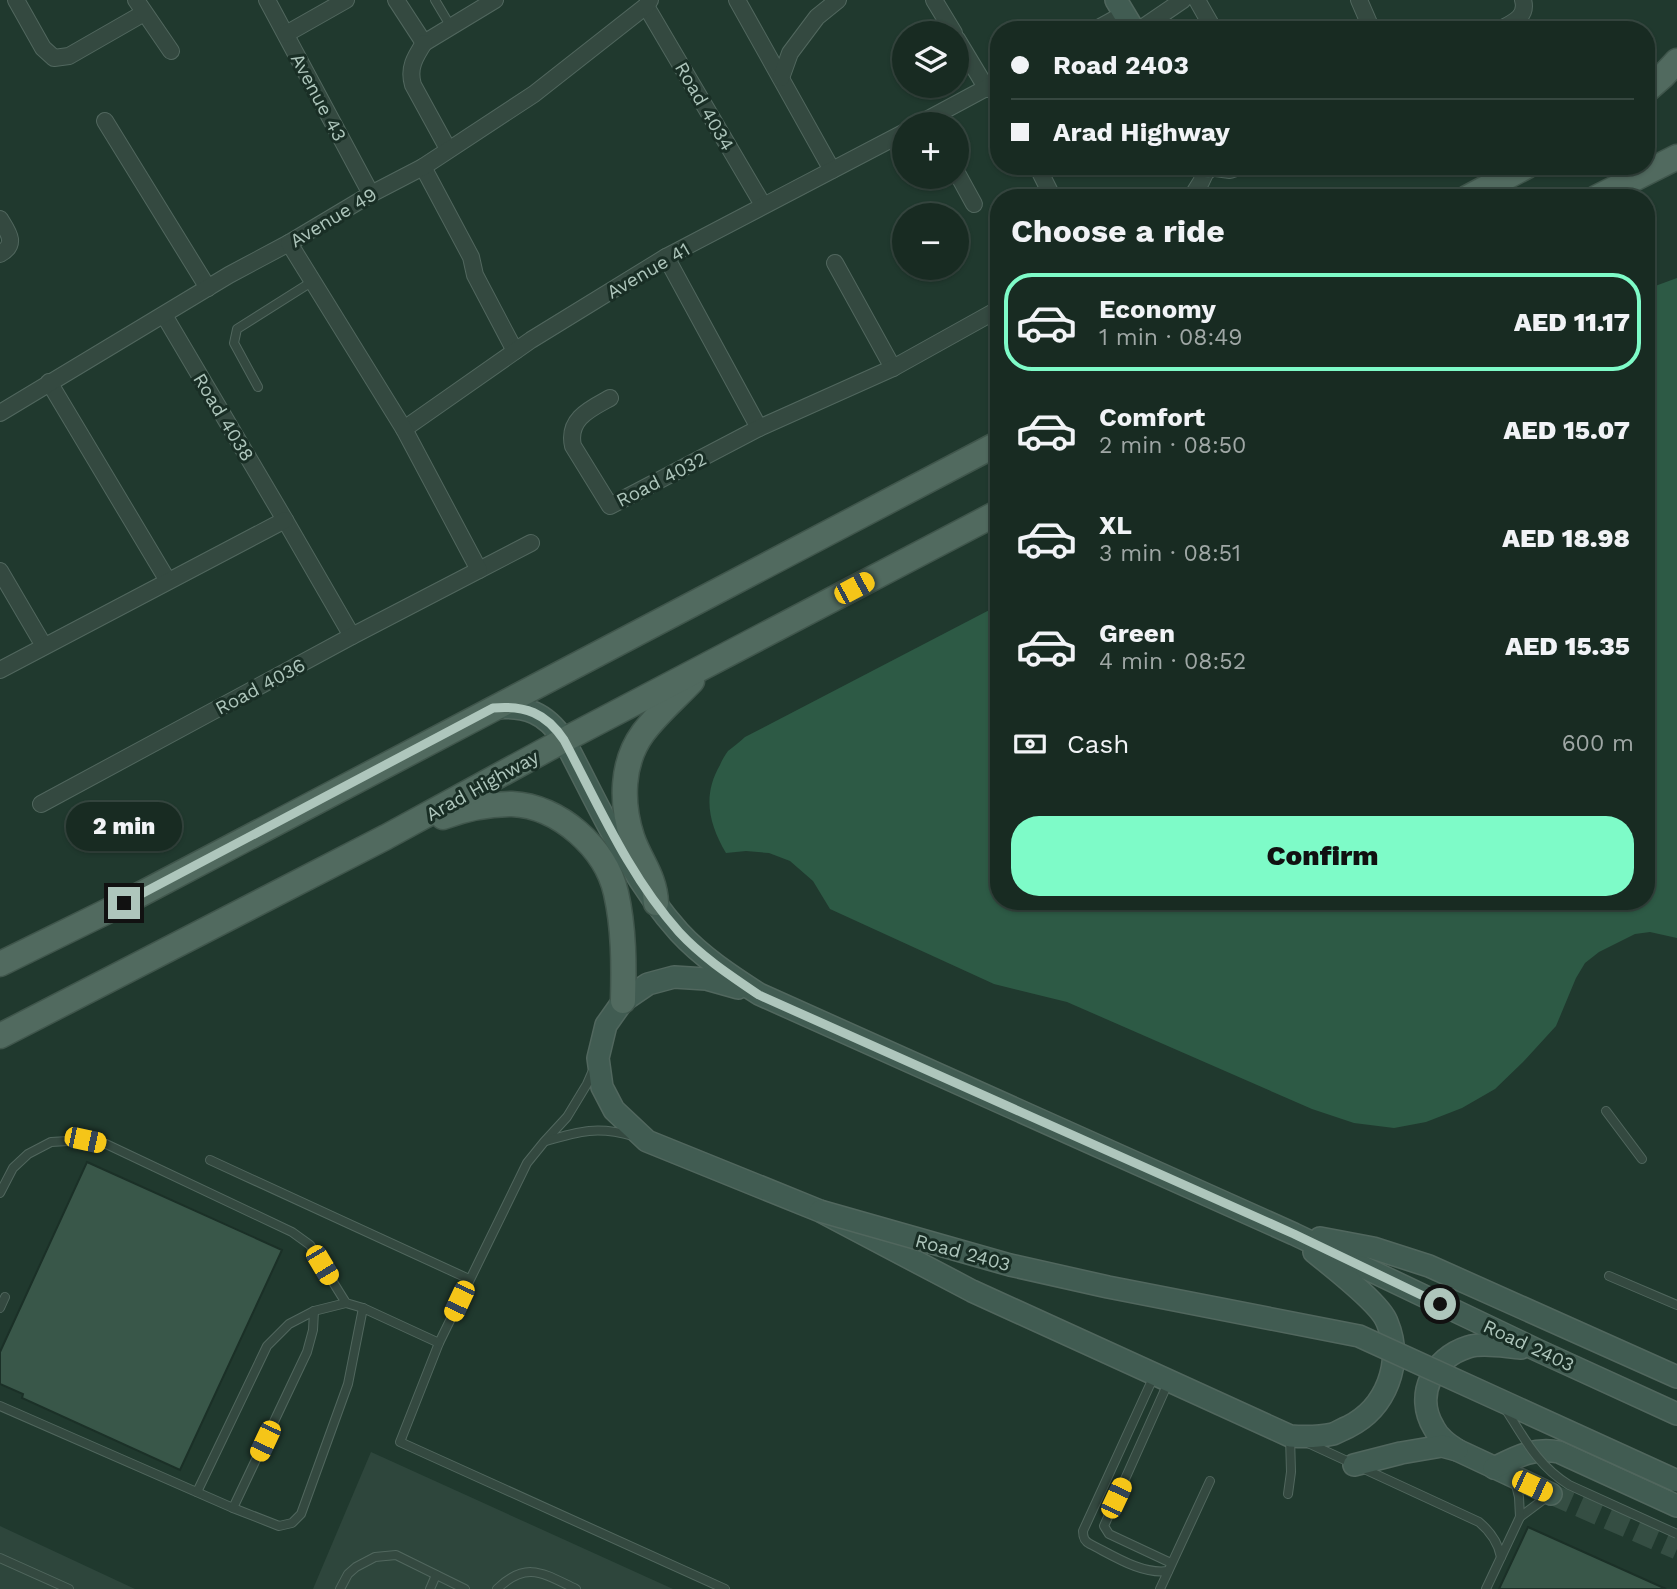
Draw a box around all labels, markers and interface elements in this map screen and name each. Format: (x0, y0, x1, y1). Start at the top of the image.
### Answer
map controls (892, 21, 969, 280)
button: layers (892, 21, 969, 98)
street label: Avenue 43 (286, 49, 351, 145)
text: Road 2403 (1053, 50, 1189, 80)
street label: Road 4034 (670, 58, 739, 155)
button: + (892, 112, 969, 189)
text: Arad Highway (1053, 117, 1230, 147)
street label: Avenue 49 (286, 183, 381, 252)
button: − (892, 203, 969, 280)
text: Choose a ride (1011, 212, 1225, 250)
street label: Avenue 41 (602, 237, 694, 303)
icon: car (1015, 291, 1078, 354)
text: Economy (1099, 294, 1216, 324)
text: AED 11.17 (1514, 307, 1630, 337)
text: 1 min · 08:49 (1099, 324, 1243, 351)
street label: Road 4038 (188, 369, 259, 465)
icon: car (1015, 399, 1078, 462)
text: Comfort (1099, 402, 1205, 432)
text: AED 15.07 (1504, 415, 1630, 445)
text: 2 min · 08:50 (1099, 432, 1246, 459)
street label: Road 4032 (612, 447, 710, 512)
icon: car (1015, 507, 1078, 570)
text: XL (1099, 510, 1132, 540)
text: AED 18.98 (1502, 523, 1630, 553)
text: 3 min · 08:51 (1099, 540, 1241, 567)
car (831, 569, 878, 607)
icon: car (1015, 615, 1078, 678)
text: Green (1099, 618, 1175, 648)
text: AED 15.35 (1505, 631, 1630, 661)
text: 4 min · 08:52 (1099, 648, 1246, 675)
street label: Road 4036 (211, 653, 309, 720)
icon: cash (1011, 725, 1049, 763)
text: Cash (1067, 729, 1129, 759)
text: 600 m (1562, 730, 1634, 757)
street label: Arad Highway (422, 745, 543, 826)
callout: 2 min (66, 802, 182, 850)
text: 2 min (93, 813, 155, 840)
button: Confirm (1011, 816, 1634, 896)
route end (108, 887, 140, 919)
car (63, 1125, 108, 1155)
street label: Road 2403 (913, 1229, 1013, 1276)
car (303, 1242, 342, 1288)
car (441, 1278, 478, 1324)
route start (1424, 1288, 1456, 1320)
street label: Road 2403 (1480, 1314, 1578, 1376)
car (247, 1418, 284, 1464)
car (1509, 1468, 1556, 1504)
car (1098, 1475, 1135, 1521)

